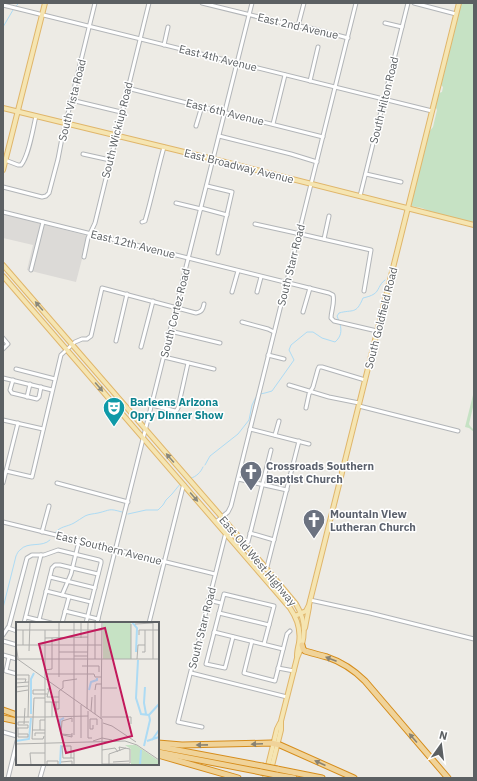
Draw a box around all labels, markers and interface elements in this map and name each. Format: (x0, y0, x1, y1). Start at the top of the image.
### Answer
street label: East 2nd Avenue (256, 10, 340, 42)
street label: East 4th Avenue (177, 42, 259, 74)
street label: South Hilton Road (366, 55, 402, 145)
street label: South Vista Road (55, 58, 89, 142)
street label: South Wickiup Road (98, 80, 136, 180)
street label: East 6th Avenue (184, 96, 266, 128)
street label: East Broadway Avenue (183, 146, 295, 186)
street label: South Starr Road (274, 223, 308, 307)
street label: East 12th Avenue (89, 227, 177, 261)
street label: South Goldfield Road (362, 266, 400, 370)
street label: South Cortez Road (157, 267, 193, 359)
one-way arrow (34, 301, 43, 312)
one-way arrow (94, 381, 103, 392)
theatre icon: Barleens Arizona Opry Dinner Show (101, 395, 127, 428)
place label: Barleens Arizona Opry Dinner Show (130, 395, 224, 422)
one-way arrow (165, 453, 175, 463)
church icon: Crossroads Southern Baptist Church (238, 459, 264, 492)
place label: Crossroads Southern Baptist Church (266, 459, 374, 486)
one-way arrow (189, 492, 199, 502)
church icon: Mountain View Lutheran Church (301, 507, 327, 540)
place label: Mountain View Lutheran Church (330, 507, 416, 534)
street label: East Old West Highway (216, 513, 300, 609)
street label: East Southern Avenue (55, 528, 163, 568)
street label: South Starr Road (185, 586, 219, 670)
inset map (16, 622, 159, 765)
one-way arrow (325, 655, 337, 661)
north arrow (421, 725, 461, 765)
text: N (438, 728, 449, 743)
one-way arrow (409, 733, 418, 743)
one-way arrow (251, 740, 263, 747)
one-way arrow (195, 742, 208, 748)
one-way arrow (314, 760, 326, 766)

